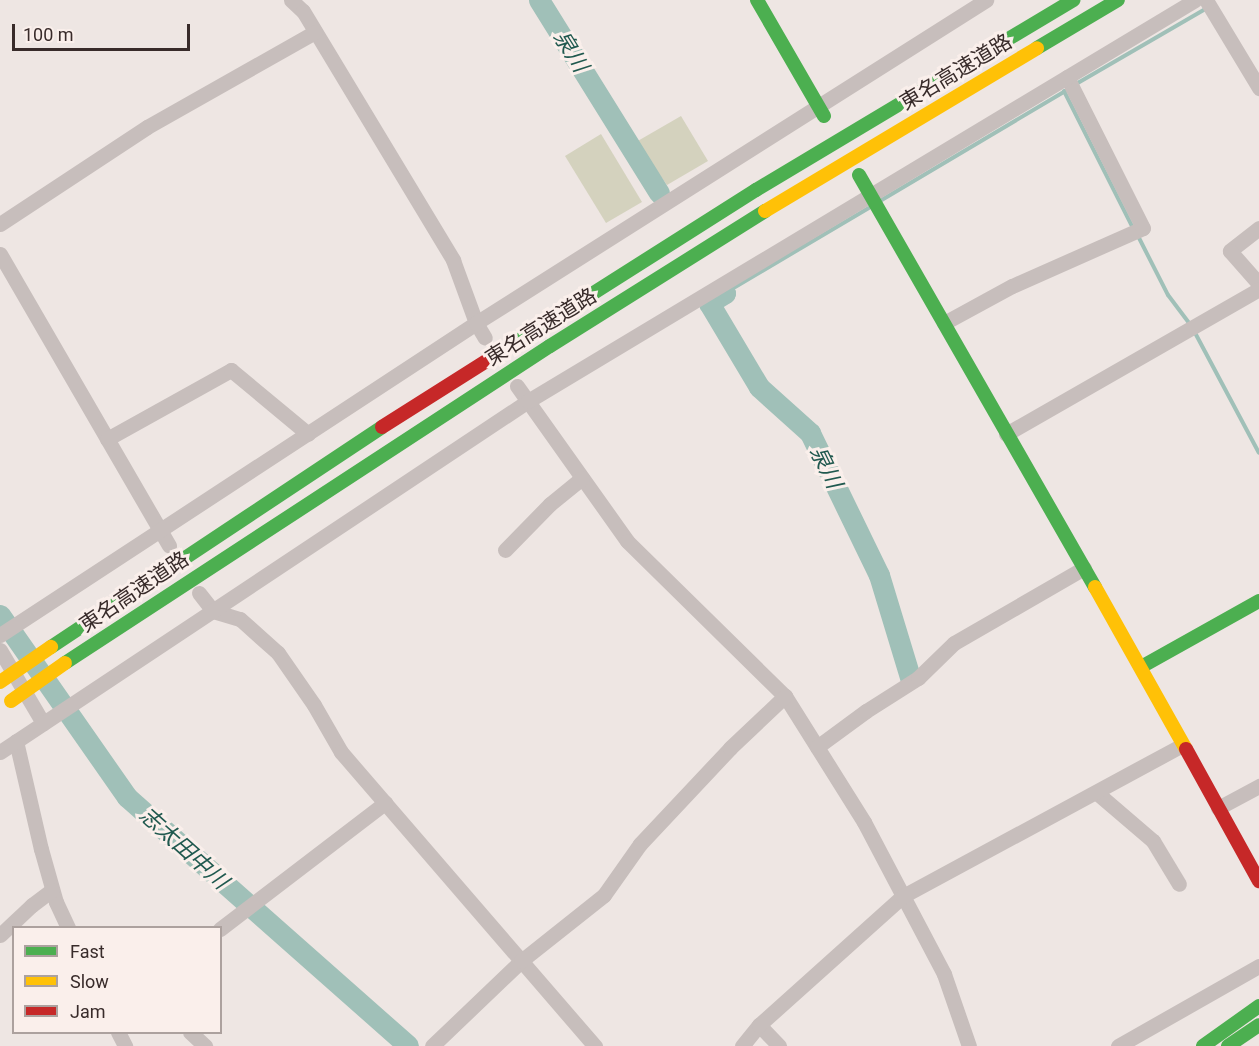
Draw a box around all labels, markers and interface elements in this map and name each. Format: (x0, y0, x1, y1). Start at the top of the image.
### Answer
scale bar (15, 12, 194, 50)
text: 100 m (23, 24, 74, 45)
water label: 泉川 (548, 25, 594, 77)
street label: 東名高速道路 (896, 29, 1016, 115)
street label: 東名高速道路 (481, 283, 601, 371)
water label: 泉川 (804, 441, 848, 493)
street label: 東名高速道路 (75, 546, 193, 638)
water label: 志太田中川 (134, 801, 234, 895)
legend (12, 926, 222, 1034)
text: Fast (70, 941, 105, 962)
text: Slow (70, 971, 109, 992)
text: Jam (70, 1001, 106, 1022)

